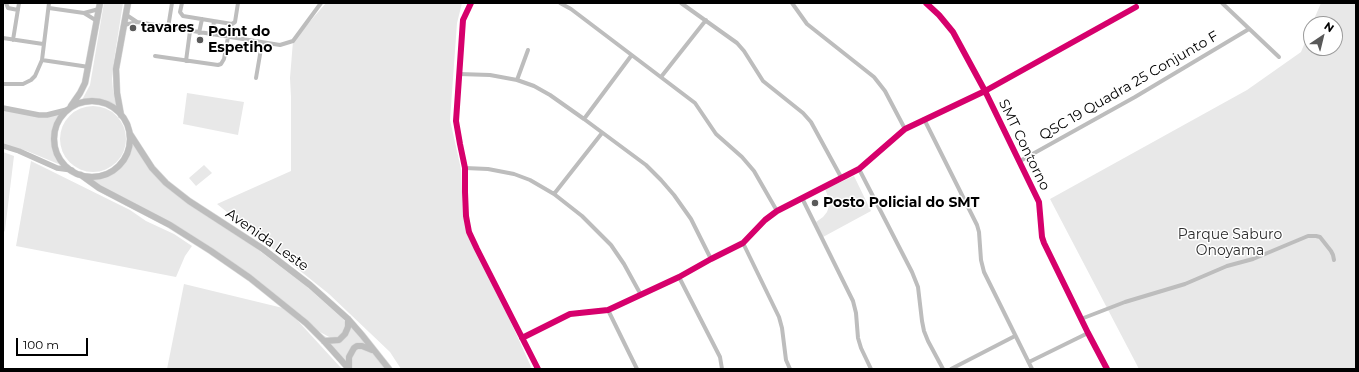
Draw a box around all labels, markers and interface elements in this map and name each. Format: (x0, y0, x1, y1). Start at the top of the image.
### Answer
north arrow (1303, 16, 1343, 56)
text: N (1322, 19, 1337, 35)
place label: tavares (141, 20, 194, 36)
marker: tavares (128, 23, 138, 33)
place label: Point do Espetiho (208, 24, 272, 56)
street label: QSC 19 Quadra 25 Conjunto F (1037, 28, 1221, 144)
marker: Point do Espetiho (195, 35, 205, 45)
street label: SMT Contorno (995, 97, 1053, 193)
place label: Posto Policial do SMT (823, 195, 979, 211)
marker: Posto Policial do SMT (810, 198, 820, 208)
street label: Avenida Leste (222, 205, 312, 275)
park label: Parque Saburo Onoyama (1178, 227, 1282, 260)
scale bar (18, 330, 90, 356)
text: 100 m (23, 337, 59, 352)

